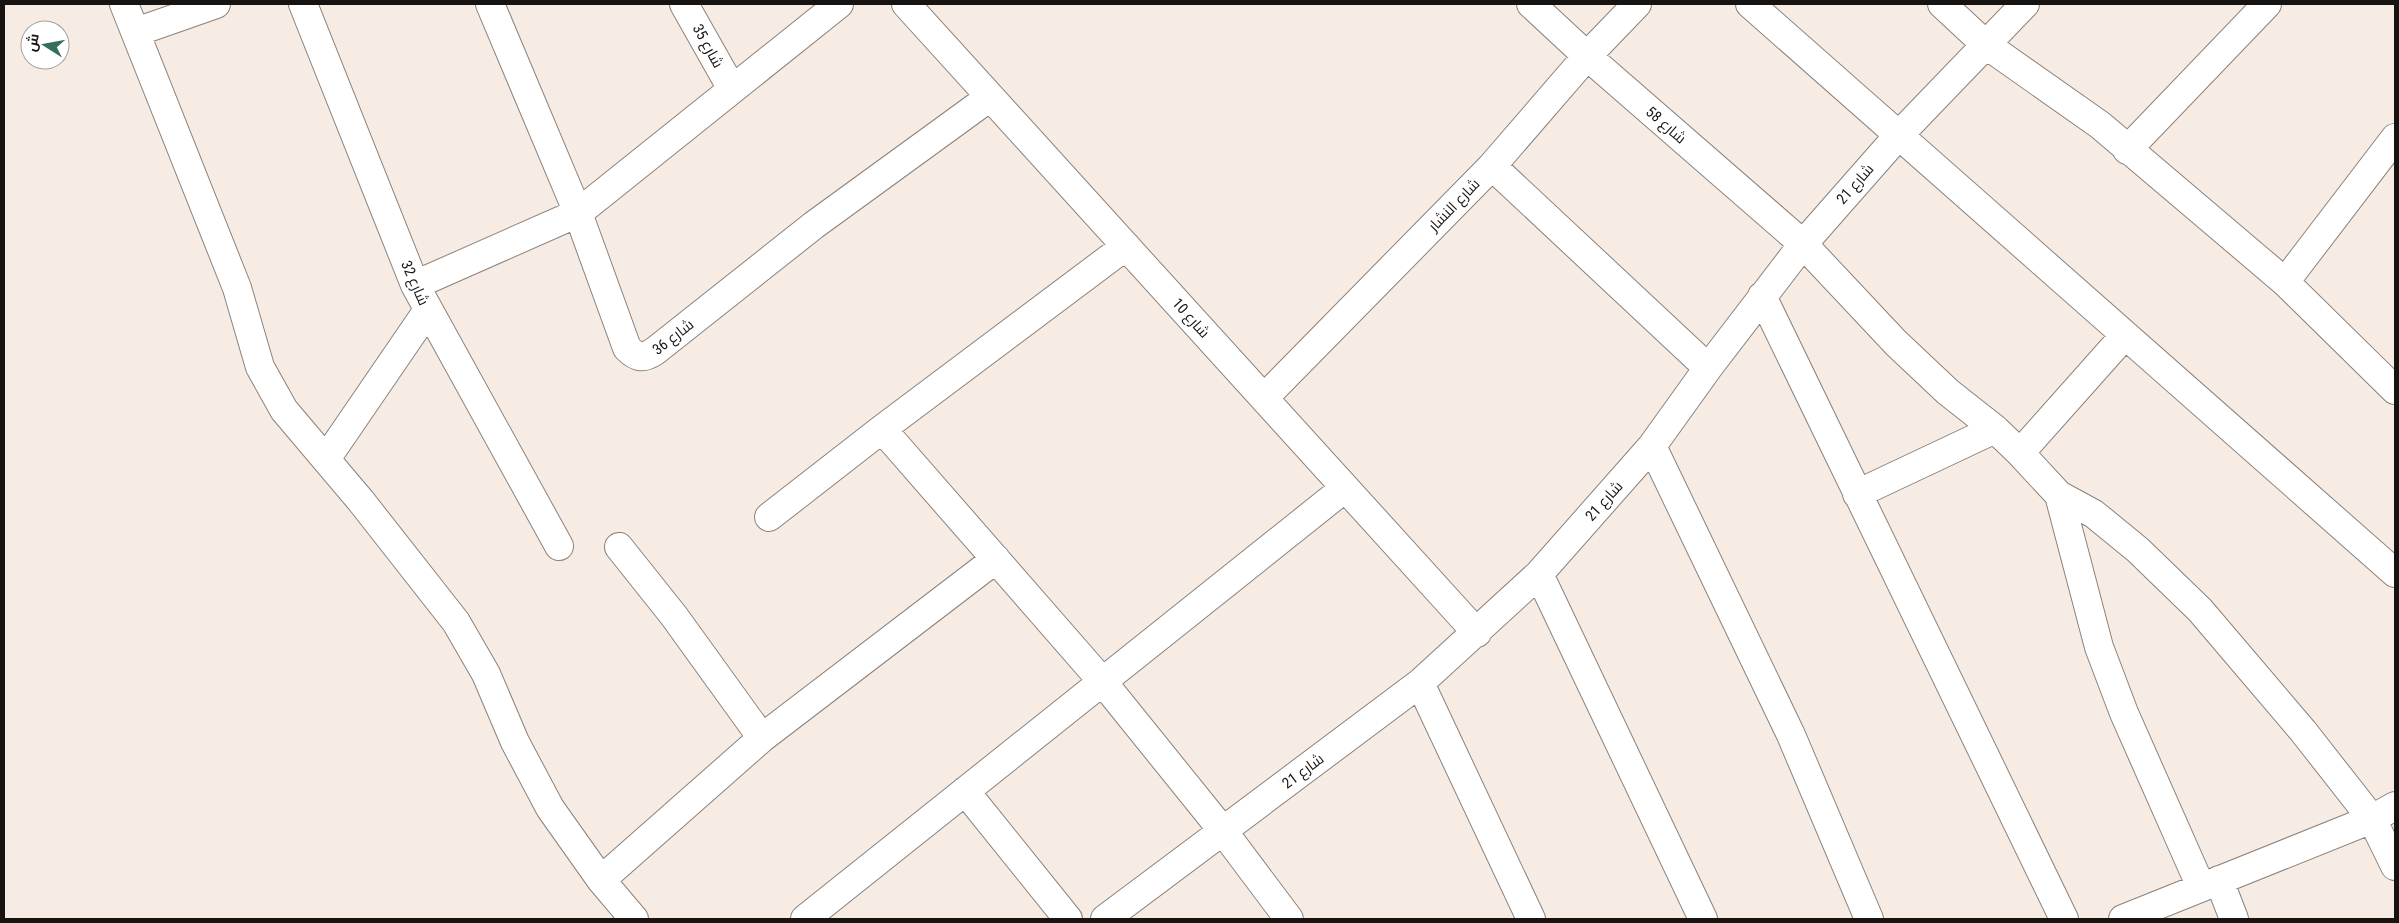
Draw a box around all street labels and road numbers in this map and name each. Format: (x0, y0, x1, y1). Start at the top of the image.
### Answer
street label: شارع 35 (687, 21, 727, 72)
street label: شارع 58 (1641, 103, 1690, 149)
street label: شارع 21 (1833, 160, 1879, 209)
street label: شارع النشار (1424, 175, 1485, 237)
street label: شارع 32 (395, 258, 433, 309)
street label: شارع 10 (1167, 294, 1214, 343)
street label: شارع 36 (649, 315, 698, 360)
street label: شارع 21 (1581, 477, 1628, 526)
street label: شارع 21 (1279, 750, 1329, 794)

